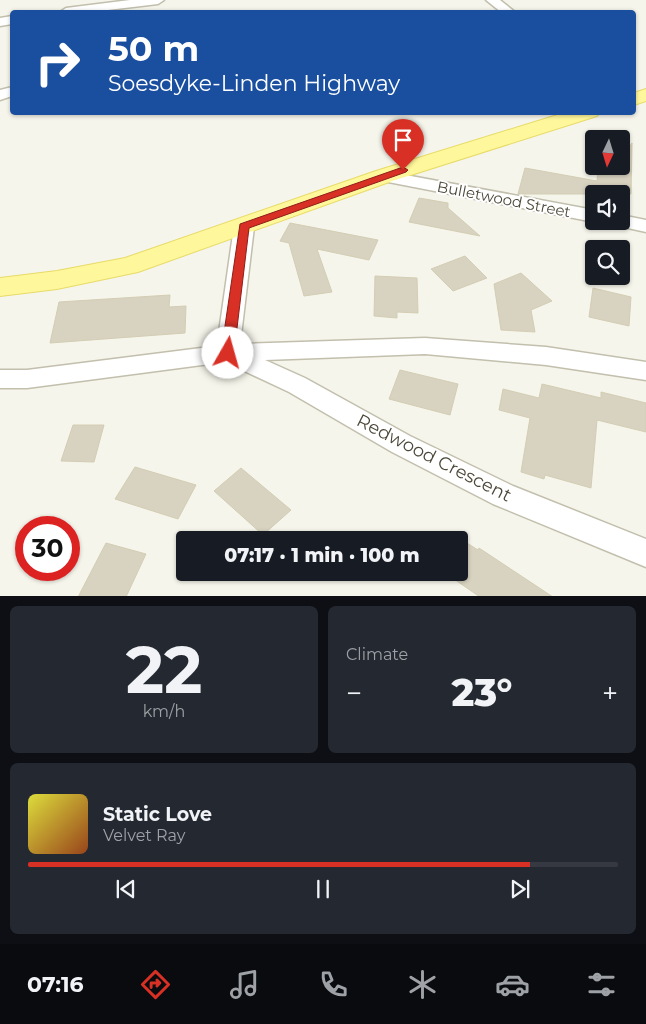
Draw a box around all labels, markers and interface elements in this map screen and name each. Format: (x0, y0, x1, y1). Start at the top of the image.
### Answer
text: 50 m (108, 27, 199, 70)
icon: right (25, 30, 90, 95)
text: Soesdyke-Linden Highway (108, 70, 400, 97)
pin (382, 119, 424, 170)
icon: arrive (389, 126, 417, 154)
north arrow (585, 130, 630, 175)
map controls (585, 130, 630, 285)
street label: Bulletwood Street (436, 177, 572, 221)
button: sound (585, 185, 630, 230)
button: search (585, 240, 630, 285)
position arrow (201, 326, 253, 378)
street label: Redwood Crescent (353, 409, 515, 507)
speed limit sign: 30 (15, 516, 80, 581)
text: 07:17 · 1 min · 100 m (224, 544, 420, 567)
text: 22 (126, 630, 202, 709)
text: Climate (346, 645, 408, 664)
text: 23° (452, 669, 512, 716)
text: − (346, 676, 362, 710)
text: + (602, 676, 618, 710)
text: km/h (143, 702, 185, 721)
text: Static Love (103, 803, 212, 826)
text: Velvet Ray (103, 826, 185, 845)
icon: previous (112, 875, 140, 903)
icon: pause (309, 875, 337, 903)
icon: next (506, 875, 534, 903)
icon: directions (138, 967, 173, 1002)
icon: music (227, 967, 262, 1002)
icon: phone (316, 967, 351, 1002)
icon: climate (405, 967, 440, 1002)
icon: car (495, 967, 530, 1002)
icon: filters (584, 967, 619, 1002)
text: 07:16 (27, 971, 84, 998)

